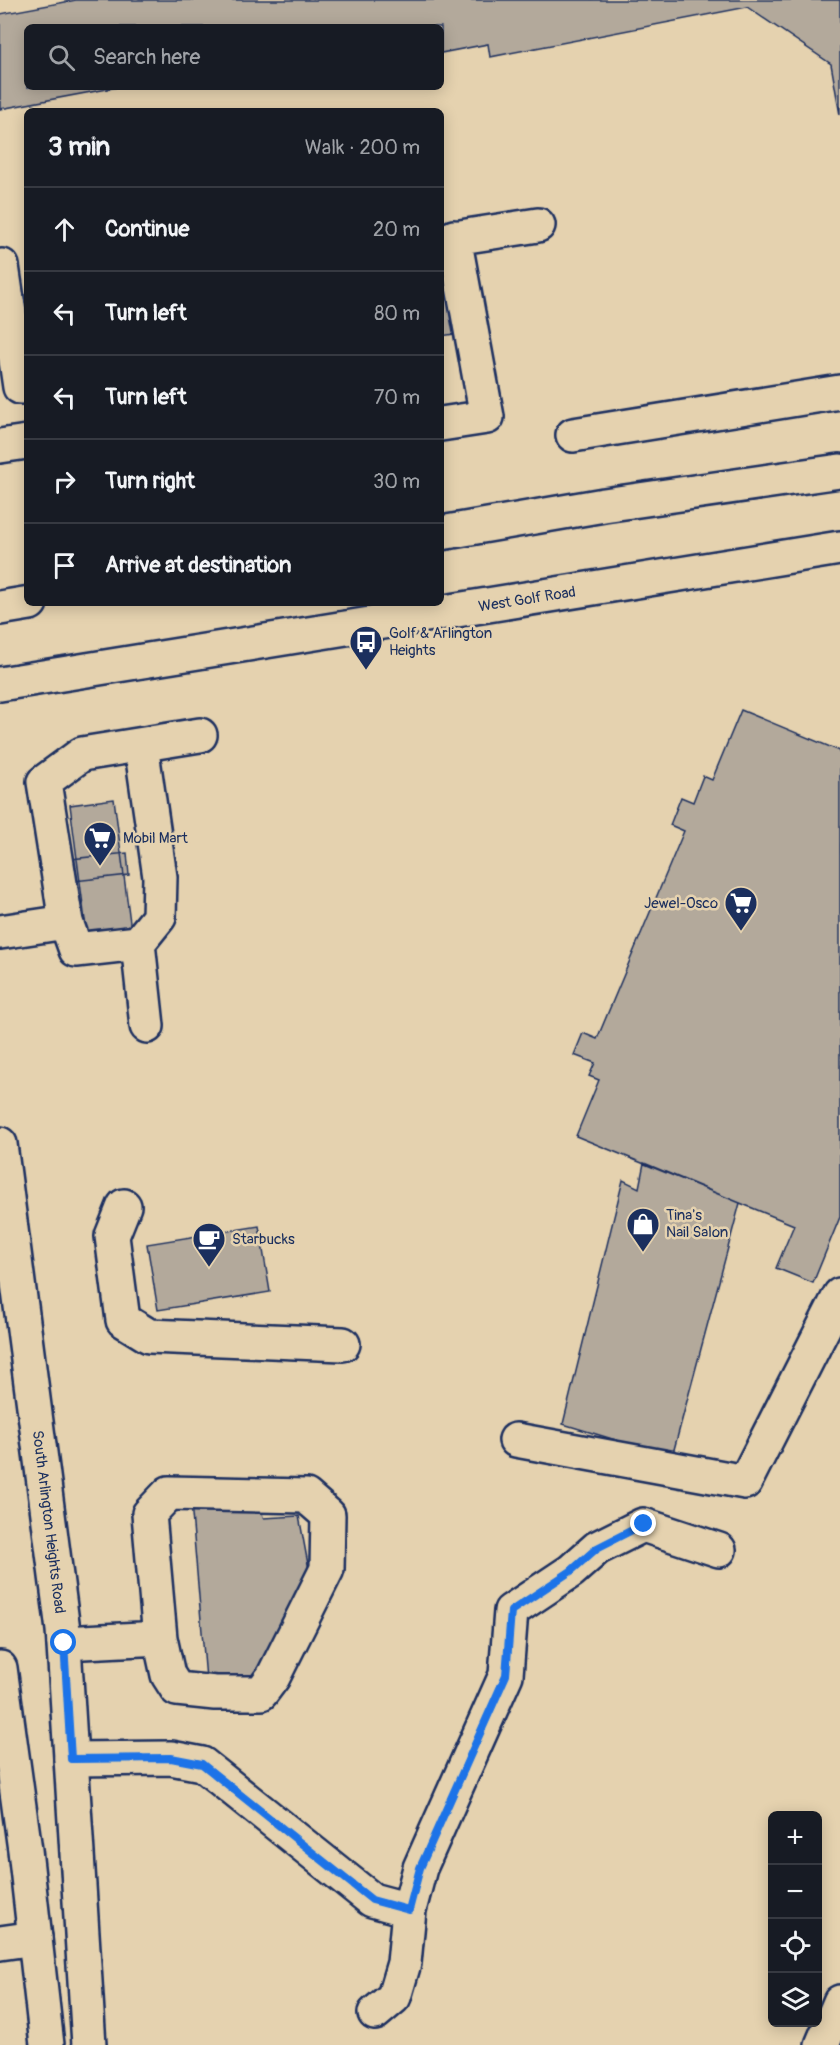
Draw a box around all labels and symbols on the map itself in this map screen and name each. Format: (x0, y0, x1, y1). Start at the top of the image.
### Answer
street label: West Golf Road (477, 582, 577, 617)
bus stop icon: Golf & Arlington Heights (348, 624, 384, 671)
place label: Golf & Arlington Heights (389, 624, 492, 660)
supermarket icon: Mobil Mart (82, 820, 118, 867)
place label: Mobil Mart (123, 829, 189, 848)
supermarket icon: Jewel-Osco (723, 885, 759, 932)
place label: Jewel-Osco (644, 894, 718, 913)
shop icon: Tina's Nail Salon (625, 1206, 661, 1253)
place label: Tina's Nail Salon (666, 1206, 728, 1242)
cafe icon: Starbucks (191, 1221, 227, 1268)
place label: Starbucks (232, 1230, 295, 1249)
street label: South Arlington Heights Road (28, 1429, 69, 1615)
route end (630, 1510, 656, 1536)
route start (50, 1629, 76, 1655)

